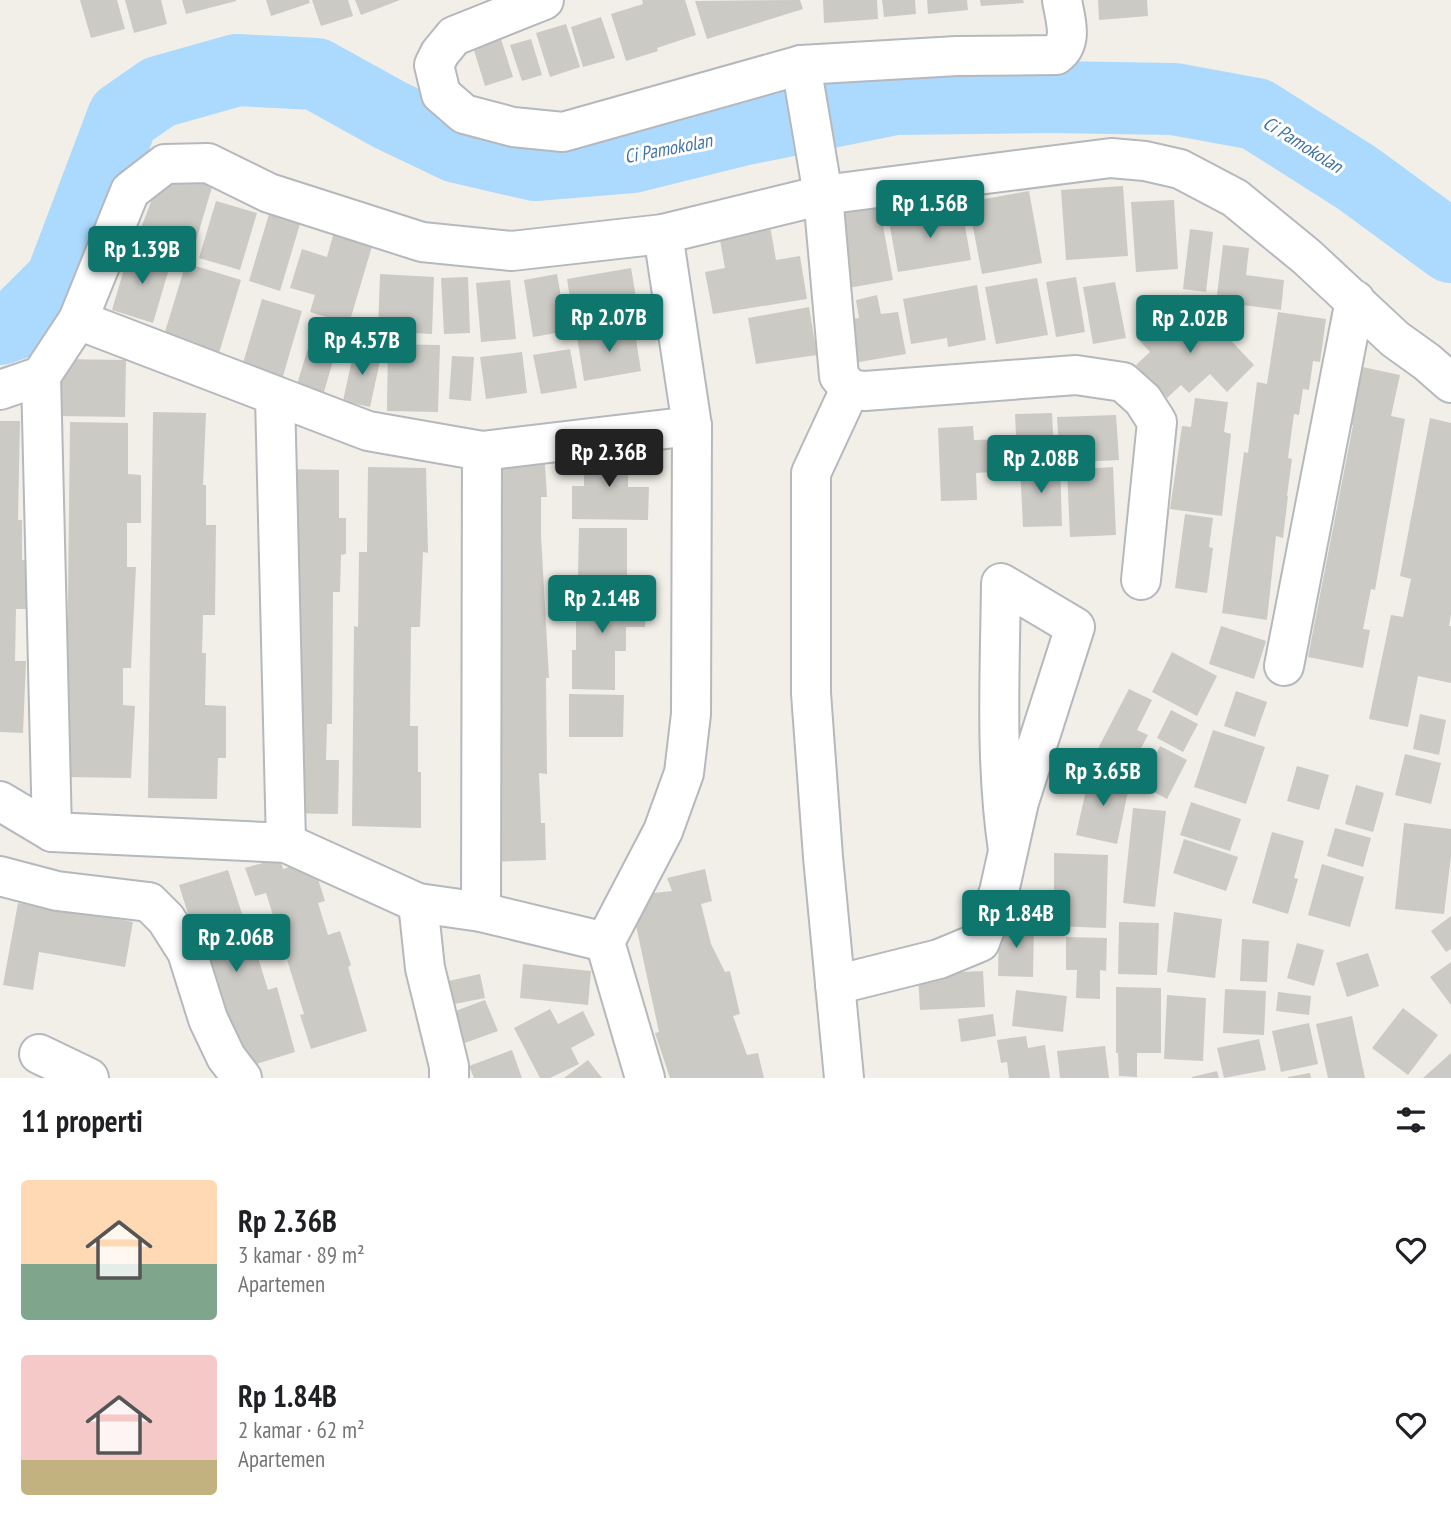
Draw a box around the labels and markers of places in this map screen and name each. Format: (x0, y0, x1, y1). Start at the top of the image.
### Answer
pin: Rp 1.56B (858, 180, 1002, 240)
pin: Rp 1.39B (70, 226, 214, 286)
pin: Rp 2.07B (537, 294, 681, 354)
pin: Rp 2.02B (1118, 296, 1262, 355)
pin: Rp 4.57B (290, 318, 434, 377)
pin: Rp 2.36B (537, 430, 681, 489)
pin: Rp 2.08B (969, 435, 1113, 495)
pin: Rp 2.14B (530, 576, 674, 635)
pin: Rp 3.65B (1031, 748, 1175, 808)
pin: Rp 1.84B (944, 890, 1088, 950)
pin: Rp 2.06B (164, 914, 308, 974)

